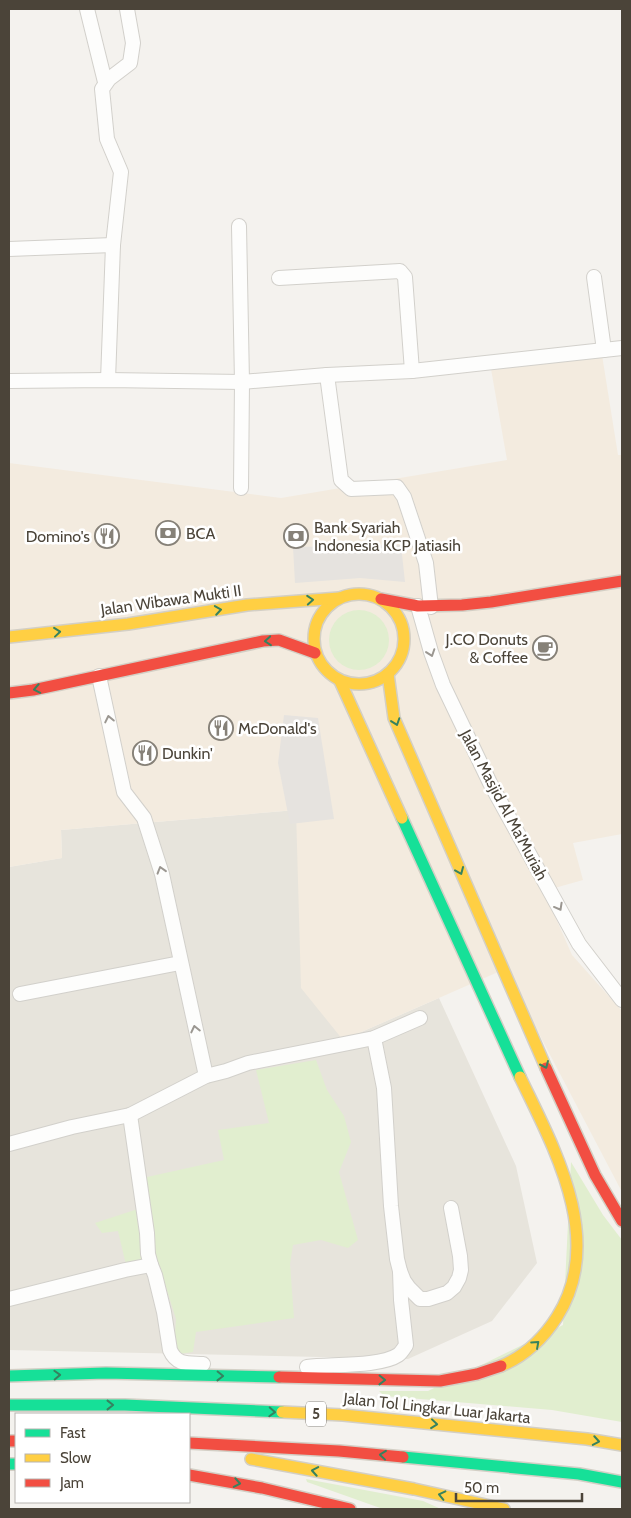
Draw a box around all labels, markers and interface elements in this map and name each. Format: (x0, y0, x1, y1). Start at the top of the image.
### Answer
place label: Bank Syariah Indonesia KCP Jatiasih (314, 518, 461, 555)
bank icon: BCA (155, 520, 181, 546)
restaurant icon: Domino's (94, 523, 120, 549)
bank icon: Bank Syariah Indonesia KCP Jatiasih (283, 523, 309, 549)
place label: BCA (186, 524, 215, 543)
place label: Domino's (26, 527, 90, 546)
street label: Jalan Wibawa Mukti II (98, 581, 243, 619)
one-way arrow (307, 594, 315, 605)
one-way arrow (214, 606, 223, 616)
one-way arrow (53, 627, 61, 638)
place label: J.CO Donuts & Coffee (445, 630, 528, 667)
cafe icon: J.CO Donuts & Coffee (532, 635, 558, 661)
one-way arrow (264, 636, 272, 647)
one-way arrow (425, 648, 435, 656)
one-way arrow (33, 683, 41, 693)
one-way arrow (104, 714, 114, 723)
restaurant icon: McDonald's (208, 715, 234, 741)
one-way arrow (390, 717, 400, 726)
place label: McDonald's (238, 719, 317, 738)
street label: Jalan Masjid Al Ma'Muriah (456, 726, 552, 884)
restaurant icon: Dunkin' (132, 740, 158, 766)
place label: Dunkin' (162, 744, 213, 763)
one-way arrow (454, 866, 465, 875)
one-way arrow (156, 867, 166, 875)
one-way arrow (552, 902, 562, 911)
one-way arrow (190, 1024, 201, 1033)
one-way arrow (539, 1060, 549, 1069)
one-way arrow (530, 1341, 539, 1350)
one-way arrow (54, 1369, 62, 1380)
one-way arrow (216, 1371, 224, 1381)
one-way arrow (379, 1375, 387, 1385)
street label: Jalan Tol Lingkar Luar Jakarta (342, 1389, 532, 1427)
one-way arrow (106, 1400, 114, 1410)
road number: 5 (306, 1402, 326, 1426)
one-way arrow (269, 1406, 277, 1417)
legend (15, 1413, 190, 1503)
one-way arrow (431, 1418, 439, 1429)
text: Fast (60, 1424, 85, 1442)
one-way arrow (592, 1435, 600, 1445)
text: Slow (60, 1449, 91, 1467)
one-way arrow (378, 1450, 386, 1461)
one-way arrow (310, 1466, 319, 1477)
scale bar (456, 1470, 582, 1502)
text: Jam (59, 1474, 84, 1492)
one-way arrow (232, 1478, 241, 1488)
text: 50 m (464, 1479, 499, 1497)
one-way arrow (437, 1490, 446, 1501)

